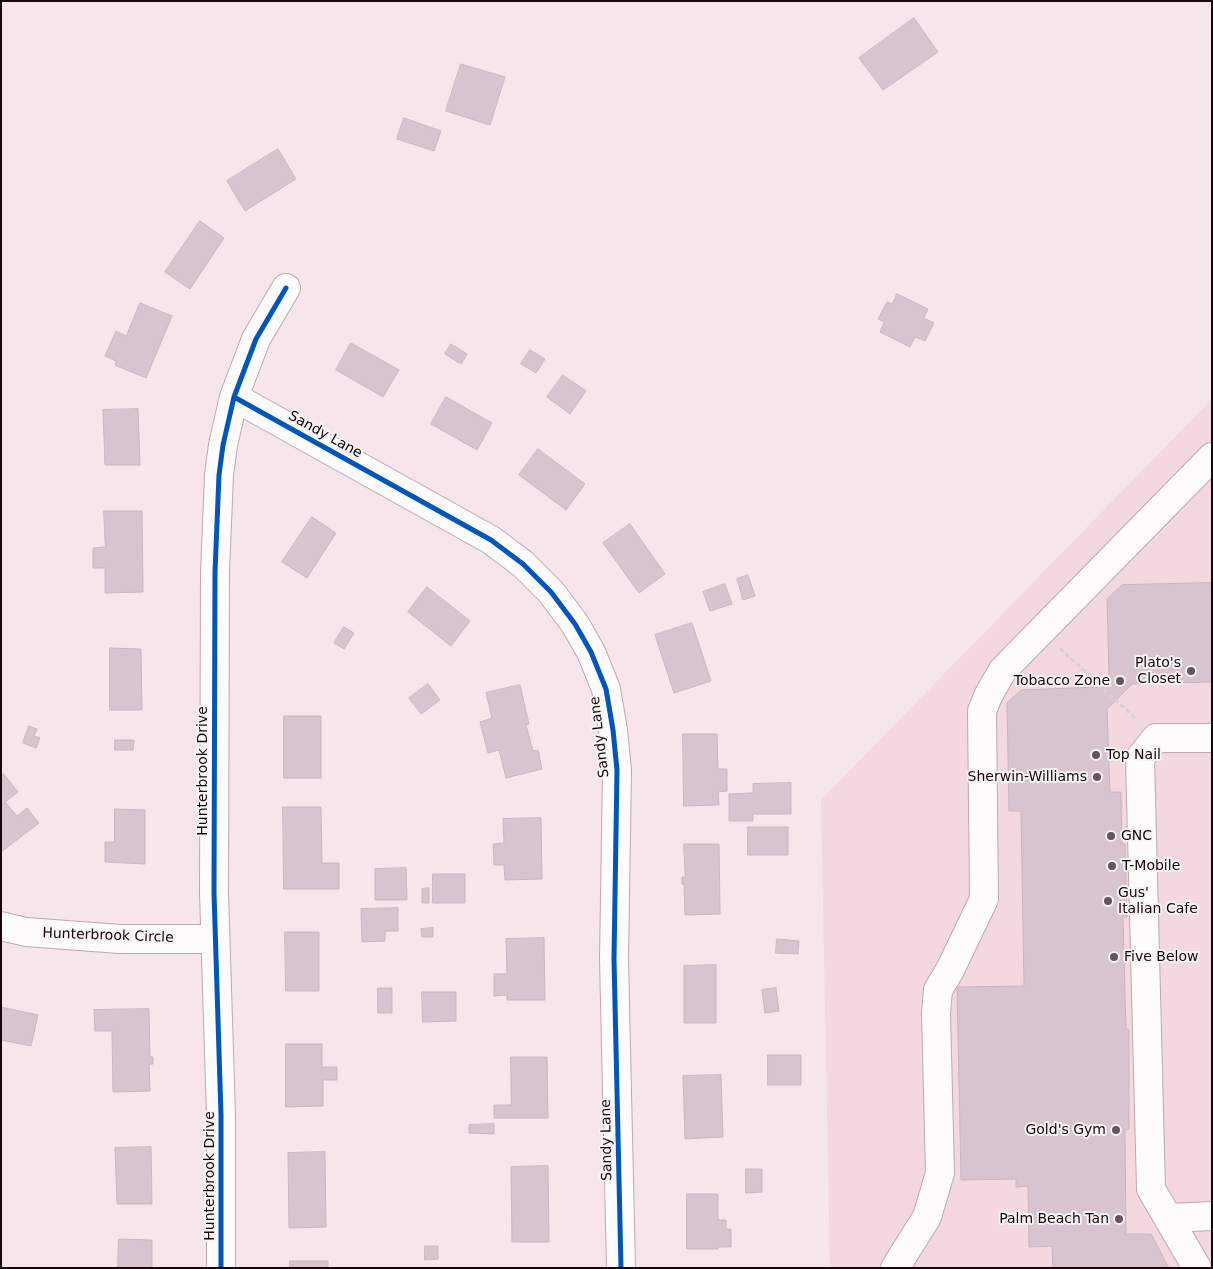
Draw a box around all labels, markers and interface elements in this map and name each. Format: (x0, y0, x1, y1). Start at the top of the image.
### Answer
street label: Sandy Lane (285, 408, 365, 462)
place label: Plato's Closet (1135, 655, 1181, 688)
marker: Plato's Closet (1185, 665, 1197, 677)
place label: Tobacco Zone (1014, 673, 1110, 689)
marker: Tobacco Zone (1114, 675, 1126, 687)
street label: Sandy Lane (587, 695, 613, 779)
street label: Hunterbrook Drive (195, 706, 211, 836)
place label: Top Nail (1106, 747, 1161, 763)
marker: Top Nail (1090, 749, 1102, 761)
place label: Sherwin-Williams (968, 769, 1087, 785)
marker: Sherwin-Williams (1091, 771, 1103, 783)
place label: GNC (1121, 828, 1152, 844)
marker: GNC (1105, 830, 1117, 842)
place label: T-Mobile (1122, 858, 1180, 874)
marker: T-Mobile (1106, 860, 1118, 872)
place label: Gus' Italian Cafe (1118, 885, 1198, 918)
marker: Gus' Italian Cafe (1102, 895, 1114, 907)
street label: Hunterbrook Circle (42, 925, 174, 947)
place label: Five Below (1124, 949, 1198, 965)
marker: Five Below (1108, 951, 1120, 963)
street label: Sandy Lane (598, 1099, 616, 1181)
street label: Hunterbrook Drive (202, 1111, 218, 1241)
place label: Gold's Gym (1025, 1122, 1106, 1138)
marker: Gold's Gym (1110, 1124, 1122, 1136)
place label: Palm Beach Tan (999, 1211, 1109, 1227)
marker: Palm Beach Tan (1113, 1213, 1125, 1225)

